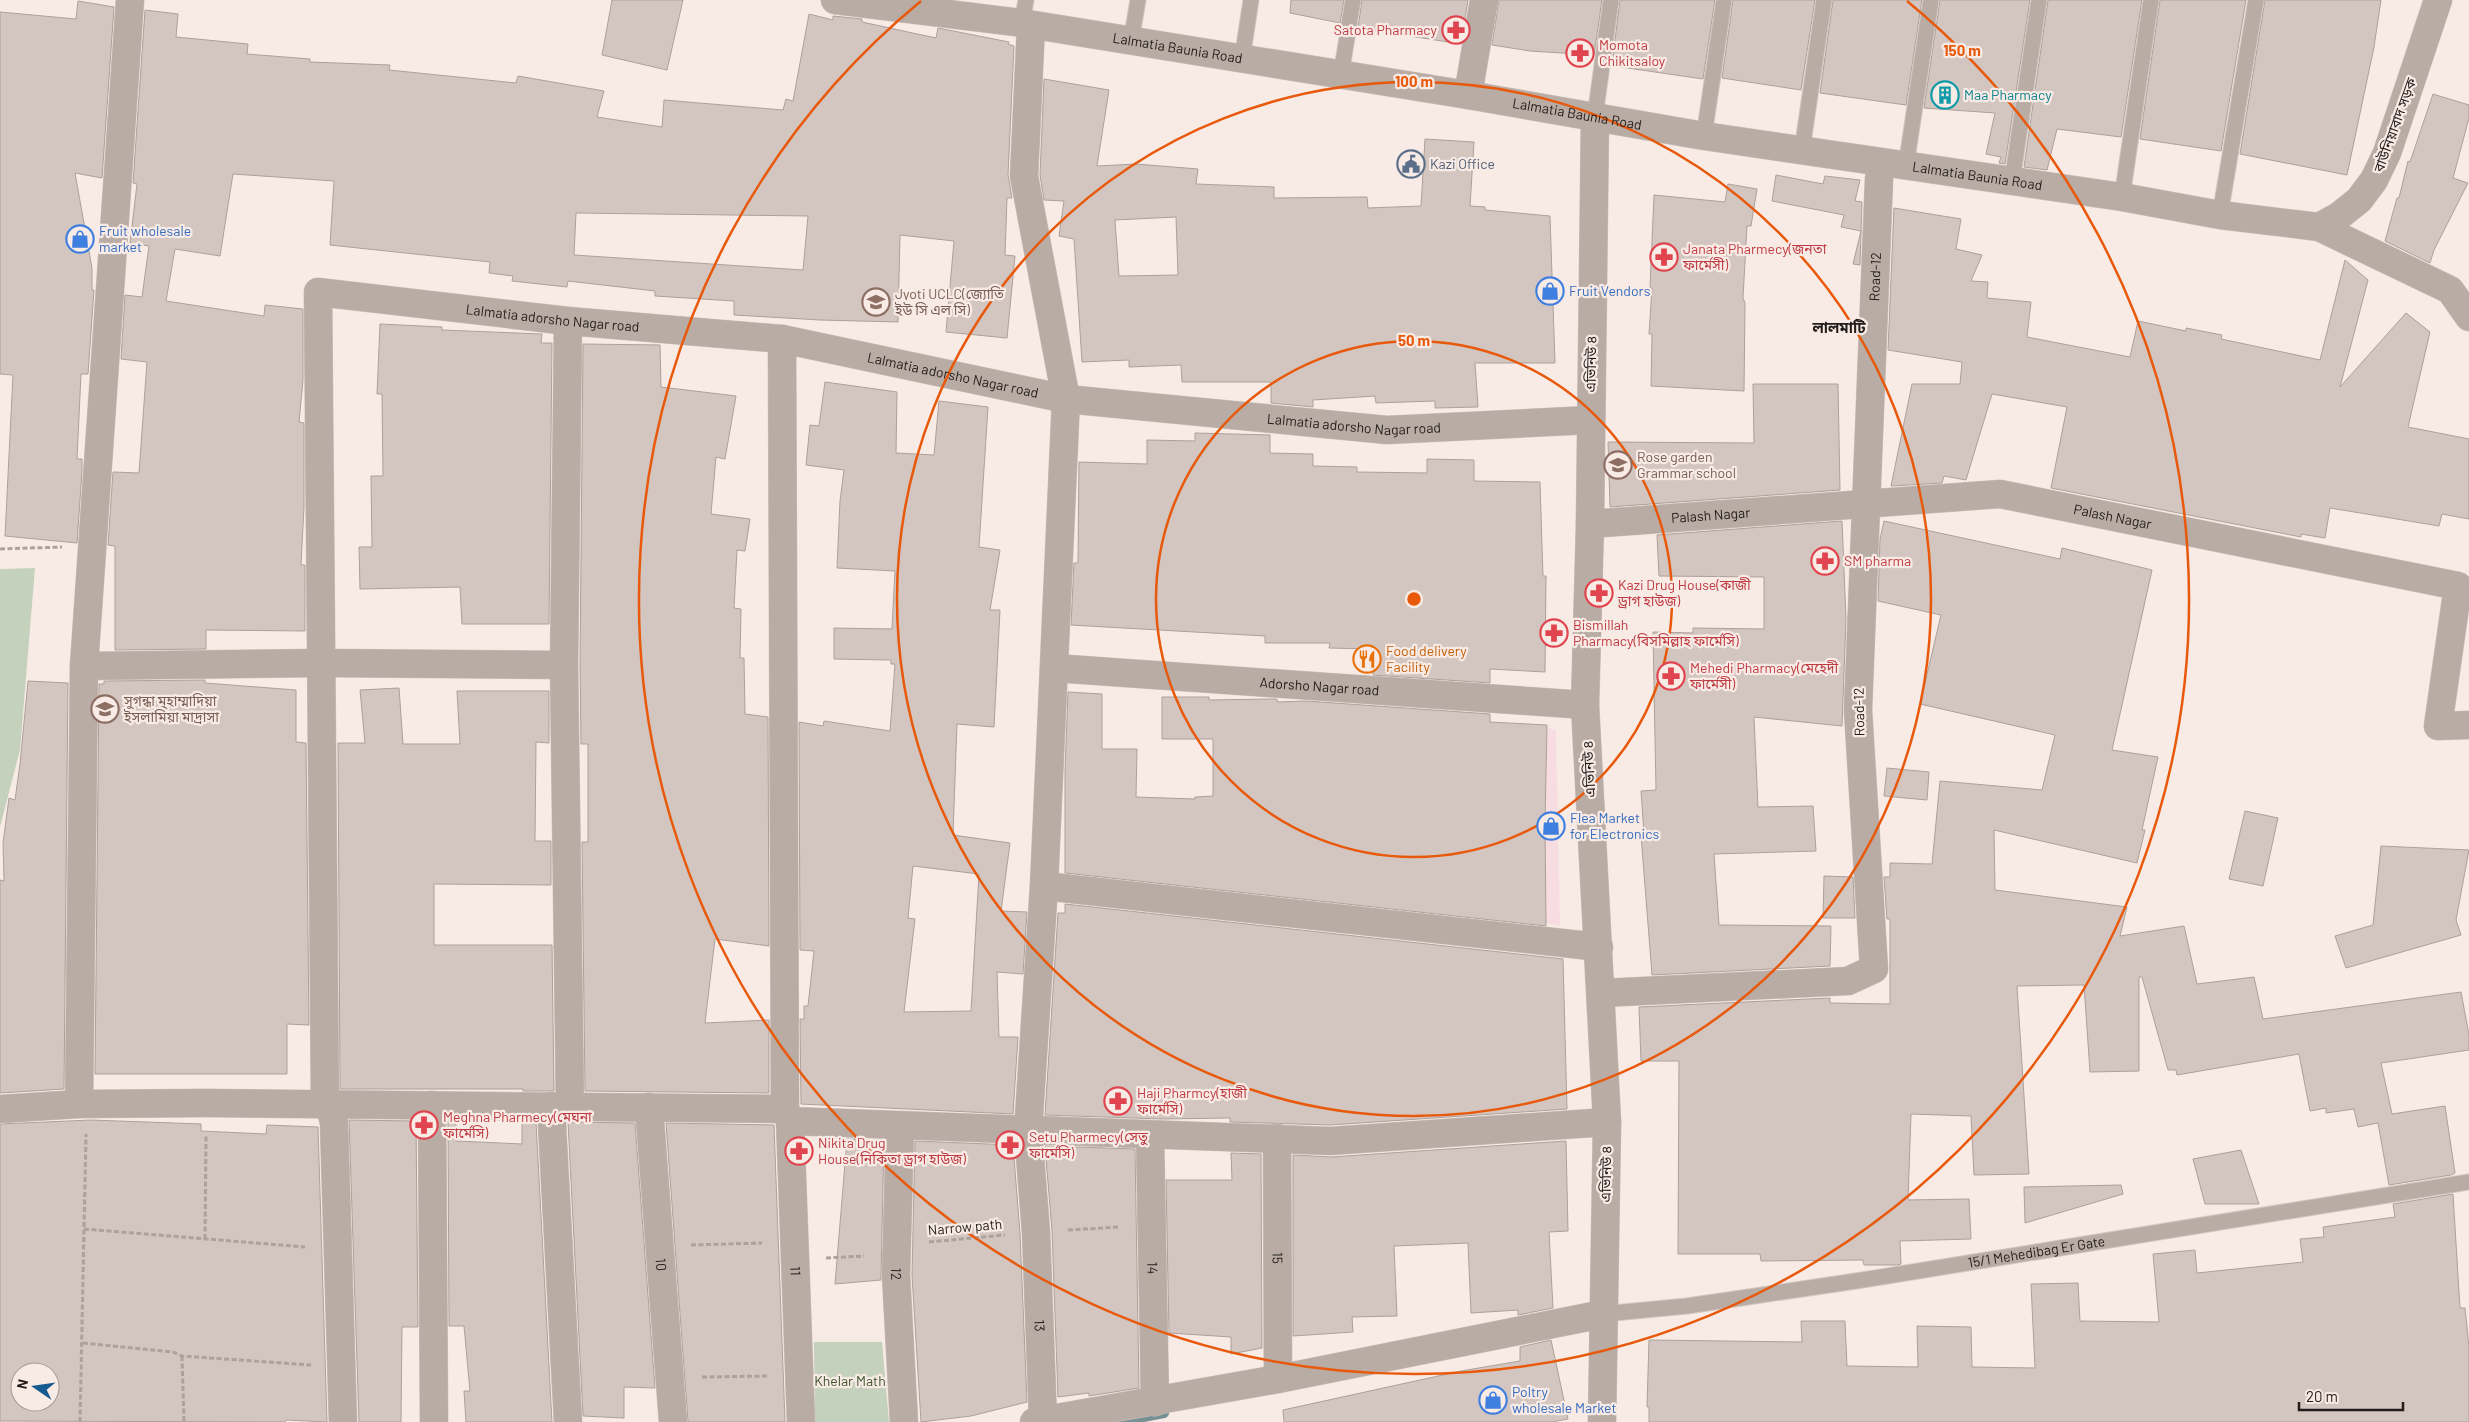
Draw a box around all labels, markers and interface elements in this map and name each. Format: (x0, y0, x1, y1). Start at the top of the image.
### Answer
pharmacy icon: Satota Pharmacy (1441, 15, 1471, 45)
place label: Satota Pharmacy (1334, 21, 1438, 38)
street label: Lalmatia Baunia Road (1112, 29, 1244, 66)
place label: Momota Chikitsaloy (1599, 36, 1666, 69)
pharmacy icon: Momota Chikitsaloy (1565, 38, 1595, 68)
text: 150 m (1943, 41, 1981, 59)
text: 100 m (1395, 72, 1433, 90)
street label: বাউনিয়াবাদ সড়ক (2369, 75, 2420, 175)
building icon: Maa Pharmacy (1930, 80, 1960, 110)
place label: Maa Pharmacy (1964, 86, 2052, 103)
street label: Lalmatia Baunia Road (1511, 94, 1643, 133)
public building icon: Kazi Office (1396, 149, 1426, 179)
place label: Kazi Office (1430, 155, 1495, 172)
street label: Lalmatia Baunia Road (1911, 158, 2044, 193)
place label: Fruit wholesale market (99, 222, 191, 255)
shop icon: Fruit wholesale market (65, 224, 95, 254)
place label: Janata Pharmecy(জনতা ফার্মেসী) (1682, 240, 1827, 273)
pharmacy icon: Janata Pharmecy(জনতা ফার্মেসী) (1649, 242, 1679, 272)
street label: Road-12 (1865, 252, 1884, 302)
shop icon: Fruit Vendors (1535, 276, 1565, 306)
place label: Fruit Vendors (1569, 282, 1651, 299)
place label: Jyoti UCLC(জ্যোতি ইউ সি এল সি) (894, 285, 1005, 318)
school or university icon: Jyoti UCLC(জ্যোতি ইউ সি এল সি) (861, 287, 891, 317)
street label: Lalmatia adorsho Nagar road (465, 300, 640, 335)
district label: লালমাটি (1811, 318, 1866, 336)
text: 50 m (1398, 331, 1430, 349)
street label: এভিনিউ ৪ (1582, 335, 1599, 393)
street label: Lalmatia adorsho Nagar road (866, 348, 1040, 401)
street label: Lalmatia adorsho Nagar road (1266, 409, 1441, 438)
place label: Rose garden Grammar school (1637, 448, 1736, 481)
school or university icon: Rose garden Grammar school (1603, 450, 1633, 480)
street label: Palash Nagar (2072, 500, 2153, 532)
street label: Palash Nagar (1670, 503, 1751, 526)
pharmacy icon: SM pharma (1810, 546, 1840, 576)
place label: SM pharma (1844, 552, 1911, 569)
place label: Kazi Drug House(কাজী ড্রাগ হাউজ) (1617, 576, 1751, 609)
pharmacy icon: Kazi Drug House(কাজী ড্রাগ হাউজ) (1584, 578, 1614, 608)
centre of rings (1405, 590, 1423, 608)
place label: Bismillah Pharmacy(বিসমিল্লাহ ফার্মেসি) (1573, 616, 1739, 649)
pharmacy icon: Bismillah Pharmacy(বিসমিল্লাহ ফার্মেসি) (1539, 618, 1569, 648)
place label: Food delivery Facility (1386, 642, 1467, 675)
restaurant icon: Food delivery Facility (1352, 644, 1382, 674)
place label: Mehedi Pharmacy(মেহেদী ফার্মেসী) (1689, 659, 1838, 692)
pharmacy icon: Mehedi Pharmacy(মেহেদী ফার্মেসী) (1656, 661, 1686, 691)
street label: Adorsho Nagar road (1259, 673, 1380, 699)
street label: Road-12 (1850, 687, 1867, 737)
place label: সুগন্ধা মুহাম্মাদিয়া ইসলামিয়া মাদ্রাসা (123, 692, 219, 725)
school or university icon: সুগন্ধা মুহাম্মাদিয়া ইসলামিয়া মাদ্রাসা (90, 694, 120, 724)
street label: এভিনিউ ৪ (1579, 740, 1598, 798)
place label: Flea Market for Electronics (1570, 809, 1659, 842)
shop icon: Flea Market for Electronics (1536, 811, 1566, 841)
place label: Haji Pharmcy(হাজী ফার্মেসি) (1136, 1084, 1247, 1117)
pharmacy icon: Haji Pharmcy(হাজী ফার্মেসি) (1103, 1086, 1133, 1116)
place label: Meghna Pharmecy(মেঘনা ফার্মেসি) (442, 1108, 592, 1141)
pharmacy icon: Meghna Pharmecy(মেঘনা ফার্মেসি) (409, 1110, 439, 1140)
place label: Setu Pharmecy(সেতু ফার্মেসি) (1028, 1128, 1149, 1161)
pharmacy icon: Setu Pharmecy(সেতু ফার্মেসি) (995, 1130, 1025, 1160)
place label: Nikita Drug House(নিকিতা ড্রাগ হাউজ) (818, 1134, 966, 1167)
pharmacy icon: Nikita Drug House(নিকিতা ড্রাগ হাউজ) (784, 1136, 814, 1166)
street label: এভিনিউ ৪ (1597, 1145, 1614, 1203)
street label: Narrow path (927, 1215, 1003, 1238)
street label: 15/1 Mehedibag Er Gate (1967, 1232, 2106, 1271)
street label: 15 (1269, 1252, 1287, 1264)
street label: 10 (653, 1257, 670, 1272)
street label: 14 (1144, 1261, 1162, 1274)
street label: 11 (787, 1266, 805, 1276)
street label: 12 (888, 1268, 905, 1281)
street label: 13 (1031, 1319, 1049, 1332)
north arrow (10, 1362, 60, 1412)
park label: Khelar Math (814, 1372, 886, 1389)
text: N (13, 1378, 31, 1390)
scale bar (2299, 1380, 2403, 1412)
place label: Poltry wholesale Market (1512, 1383, 1617, 1416)
shop icon: Poltry wholesale Market (1478, 1385, 1508, 1415)
text: 20 m (2306, 1387, 2338, 1405)

